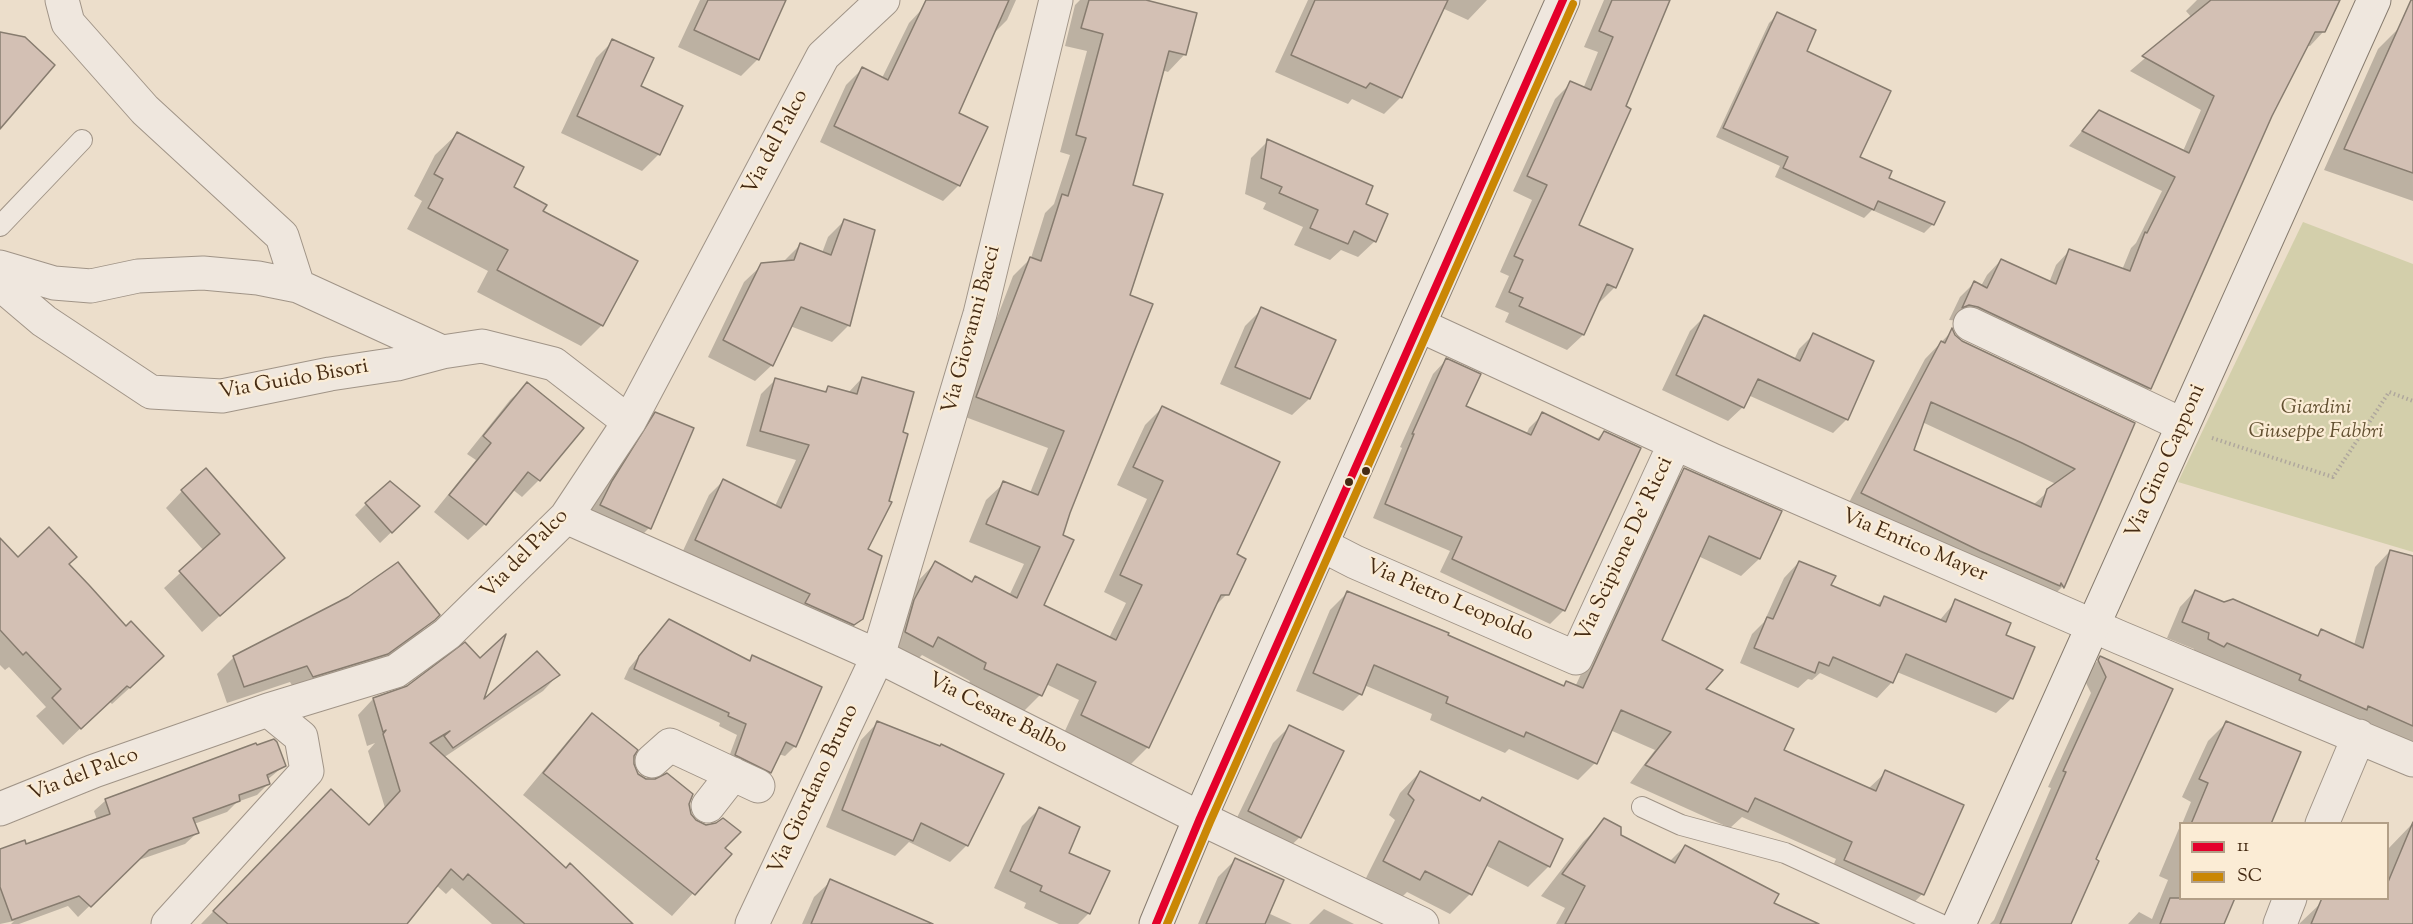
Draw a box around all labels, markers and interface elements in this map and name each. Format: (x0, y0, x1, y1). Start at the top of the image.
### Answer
street label: Via del Palco (739, 86, 815, 200)
street label: Via Giovanni Bacci (938, 243, 1008, 417)
street label: Via Guido Bisori (217, 355, 371, 407)
street label: Via Gino Capponi (2122, 381, 2212, 543)
park label: Giardini Giuseppe Fabbri (2248, 396, 2384, 446)
street label: Via Scipione De' Ricci (1572, 454, 1680, 646)
unlabelled marker (1360, 465, 1372, 477)
unlabelled marker (1343, 476, 1355, 488)
street label: Via del Palco (477, 505, 575, 605)
street label: Via Enrico Mayer (1837, 505, 1991, 589)
street label: Via Pietro Leopoldo (1361, 555, 1537, 649)
street label: Via Cesare Balbo (923, 669, 1071, 761)
street label: Via Giordano Bruno (765, 701, 865, 879)
street label: Via del Palco (26, 744, 142, 808)
legend (2179, 822, 2389, 900)
text: 11 (2237, 834, 2249, 860)
text: SC (2237, 864, 2262, 890)

